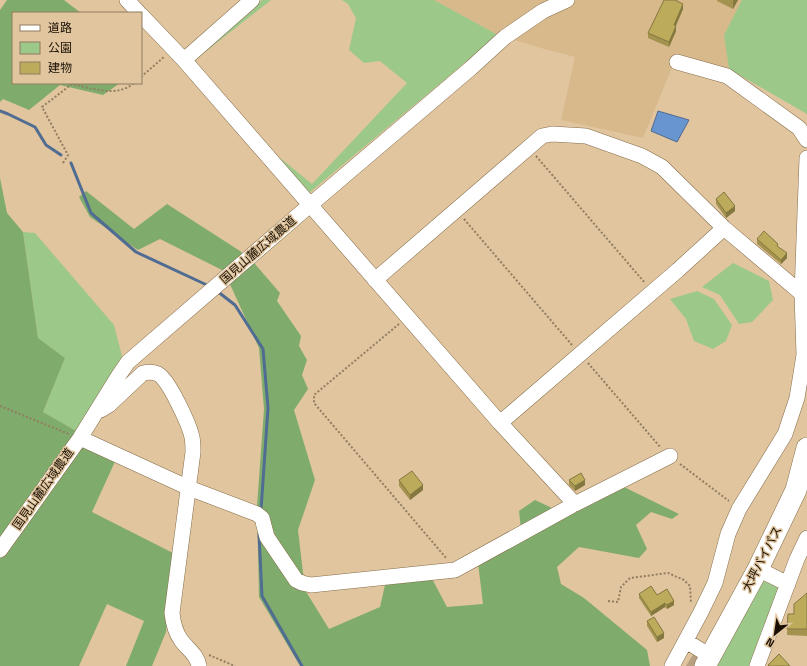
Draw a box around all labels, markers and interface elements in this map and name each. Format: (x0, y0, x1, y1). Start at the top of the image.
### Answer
legend (12, 12, 142, 84)
text: 道路 (48, 20, 72, 36)
text: 公園 (48, 40, 72, 56)
text: 建物 (48, 60, 72, 76)
street label: 国見山麓広域農道 (217, 212, 299, 288)
street label: 国見山麓広域農道 (9, 445, 77, 533)
street label: 大坪バイパス (739, 523, 785, 595)
north arrow (755, 614, 795, 654)
text: N (763, 635, 777, 651)

